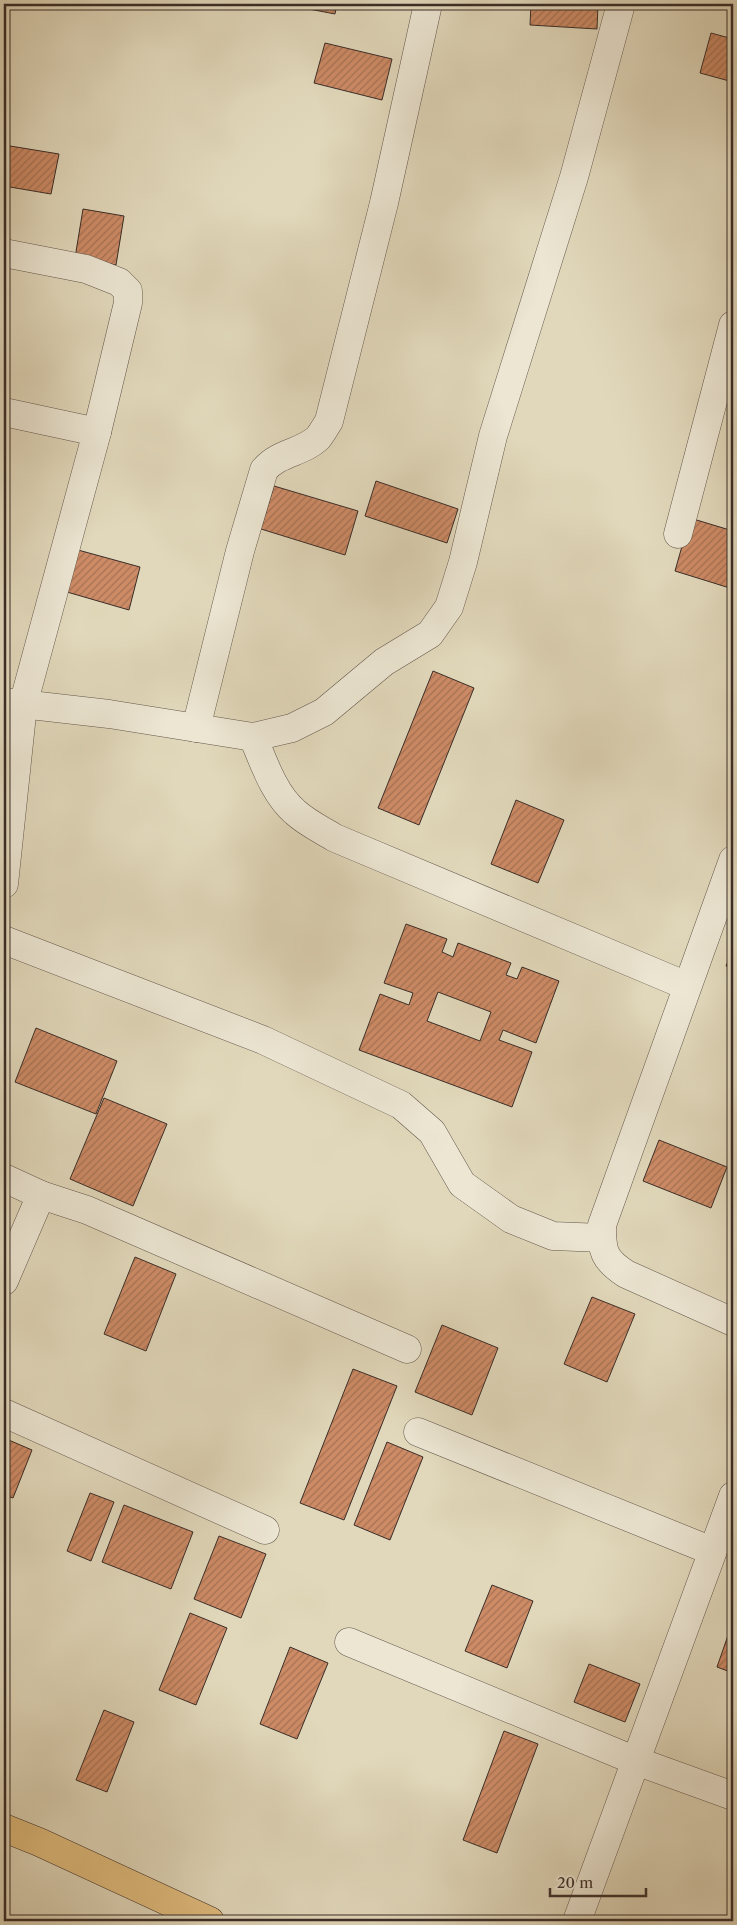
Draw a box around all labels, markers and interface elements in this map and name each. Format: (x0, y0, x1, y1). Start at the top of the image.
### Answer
scale bar (550, 1865, 646, 1897)
text: 20 m (557, 1873, 593, 1892)

